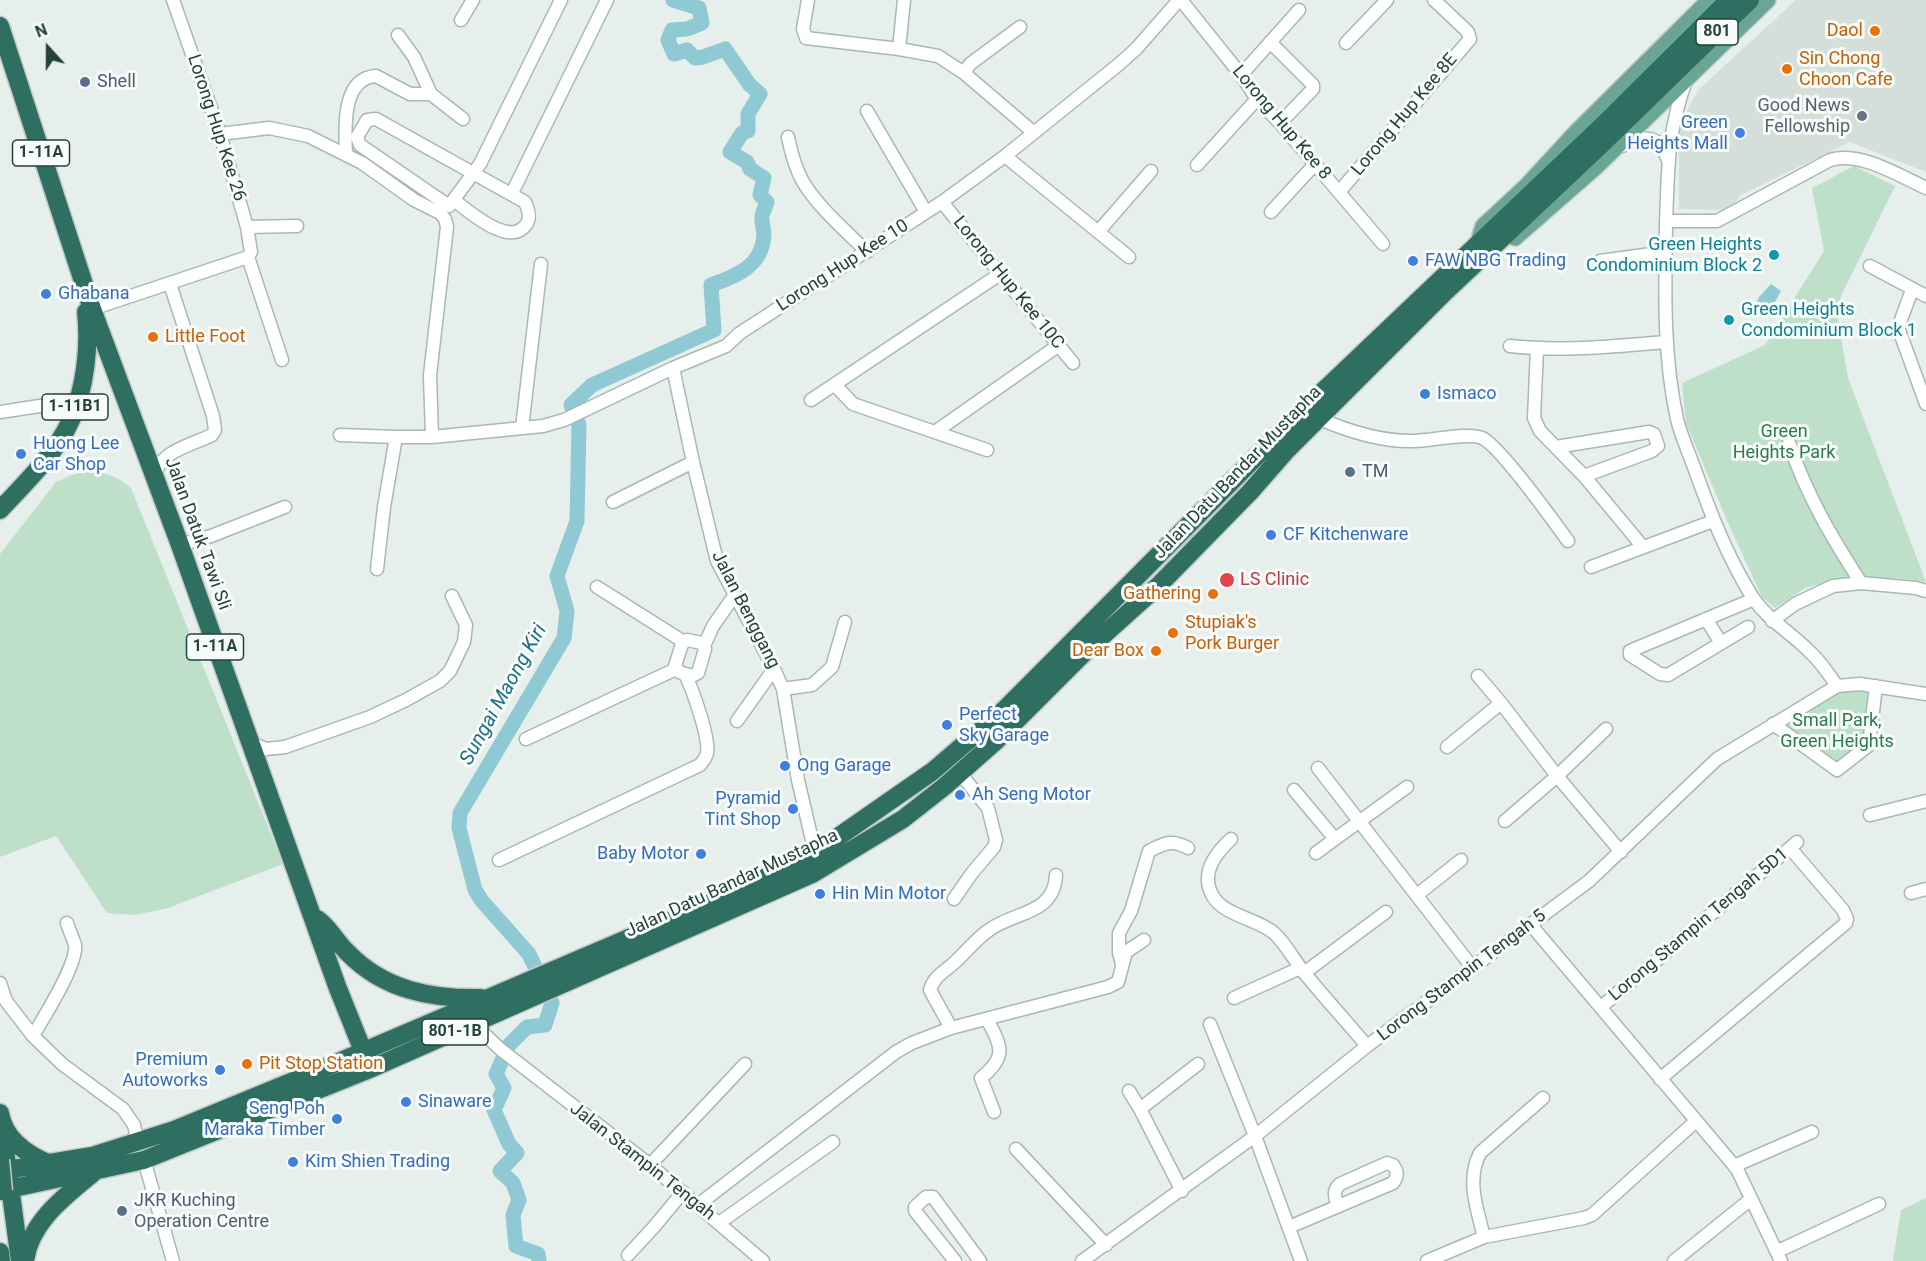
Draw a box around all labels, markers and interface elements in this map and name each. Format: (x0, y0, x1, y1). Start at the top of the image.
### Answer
north arrow (18, 18, 78, 78)
road number: 801 (1696, 19, 1738, 45)
text: N (33, 20, 50, 42)
place label: Daol (1827, 20, 1863, 42)
marker: Daol (1868, 24, 1882, 38)
place label: Sin Chong Choon Cafe (1799, 48, 1893, 90)
street label: Lorong Hup Kee 8E (1348, 49, 1462, 181)
street label: Lorong Hup Kee 26 (182, 52, 250, 204)
street label: Lorong Hup Kee 8 (1227, 61, 1335, 185)
marker: Sin Chong Choon Cafe (1780, 62, 1794, 76)
place label: Shell (97, 71, 136, 93)
marker: Shell (78, 75, 92, 89)
place label: Good News Fellowship (1757, 95, 1850, 138)
marker: Good News Fellowship (1855, 109, 1869, 123)
place label: Green Heights Mall (1627, 112, 1728, 154)
marker: Green Heights Mall (1733, 126, 1747, 140)
road number: 1-11A (12, 140, 70, 166)
street label: Lorong Hup Kee 10C (948, 212, 1068, 354)
street label: Lorong Hup Kee 10 (773, 215, 913, 317)
place label: Green Heights Condominium Block 2 (1586, 234, 1762, 276)
marker: Green Heights Condominium Block 2 (1767, 248, 1781, 262)
place label: FAW NBG Trading (1425, 250, 1566, 272)
marker: FAW NBG Trading (1406, 254, 1420, 268)
place label: Ghabana (58, 283, 130, 305)
marker: Ghabana (39, 287, 53, 301)
place label: Green Heights Condominium Block 1 (1741, 299, 1917, 342)
marker: Green Heights Condominium Block 1 (1722, 313, 1736, 327)
place label: Little Foot (165, 326, 245, 348)
marker: Little Foot (146, 330, 160, 344)
street label: Jalan Datu Bandar Mustapha (1150, 382, 1326, 564)
place label: Ismaco (1437, 383, 1496, 405)
marker: Ismaco (1418, 387, 1432, 401)
road number: 1-11B1 (42, 394, 108, 420)
park label: Green Heights Park (1733, 421, 1835, 464)
place label: Huong Lee Car Shop (33, 433, 119, 476)
marker: Huong Lee Car Shop (14, 447, 28, 461)
street label: Jalan Datuk Tawi Sli (159, 455, 235, 613)
place label: TM (1362, 461, 1388, 483)
marker: TM (1343, 465, 1357, 479)
place label: CF Kitchenware (1283, 524, 1408, 546)
marker: CF Kitchenware (1264, 528, 1278, 542)
street label: Jalan Benggang (706, 548, 784, 672)
place label: LS Clinic (1240, 569, 1309, 591)
marker: LS Clinic (1218, 571, 1236, 589)
place label: Gathering (1123, 583, 1201, 605)
marker: Gathering (1206, 587, 1220, 601)
place label: Stupiak's Pork Burger (1185, 612, 1279, 654)
water label: Sungai Maong Kiri (455, 620, 553, 770)
marker: Stupiak's Pork Burger (1166, 626, 1180, 640)
road number: 1-11A (186, 634, 244, 660)
place label: Dear Box (1072, 640, 1144, 662)
marker: Dear Box (1149, 644, 1163, 658)
place label: Perfect Sky Garage (959, 704, 1049, 746)
park label: Small Park, Green Heights (1780, 710, 1894, 752)
marker: Perfect Sky Garage (940, 718, 954, 732)
place label: Ong Garage (797, 755, 891, 777)
marker: Ong Garage (778, 759, 792, 773)
place label: Ah Seng Motor (972, 784, 1091, 806)
place label: Pyramid Tint Shop (705, 788, 781, 830)
marker: Ah Seng Motor (953, 788, 967, 802)
marker: Pyramid Tint Shop (786, 802, 800, 816)
street label: Jalan Datu Bandar Mustapha (622, 825, 842, 943)
place label: Baby Motor (597, 843, 689, 865)
street label: Lorong Stampin Tengah 5D1 (1605, 844, 1793, 1006)
marker: Baby Motor (694, 847, 708, 861)
place label: Hin Min Motor (832, 883, 946, 905)
marker: Hin Min Motor (813, 887, 827, 901)
street label: Lorong Stampin Tengah 5 (1373, 906, 1551, 1046)
road number: 801-1B (422, 1019, 488, 1045)
place label: Premium Autoworks (122, 1049, 208, 1092)
place label: Pit Stop Station (259, 1053, 383, 1075)
marker: Pit Stop Station (240, 1057, 254, 1071)
marker: Premium Autoworks (213, 1063, 227, 1077)
place label: Sinaware (418, 1091, 492, 1113)
marker: Sinaware (399, 1095, 413, 1109)
place label: Seng Poh Maraka Timber (204, 1098, 325, 1140)
street label: Jalan Stampin Tengah (565, 1099, 719, 1225)
marker: Seng Poh Maraka Timber (330, 1112, 344, 1126)
place label: Kim Shien Trading (305, 1151, 450, 1173)
marker: Kim Shien Trading (286, 1155, 300, 1169)
place label: JKR Kuching Operation Centre (134, 1190, 269, 1232)
marker: JKR Kuching Operation Centre (115, 1204, 129, 1218)

